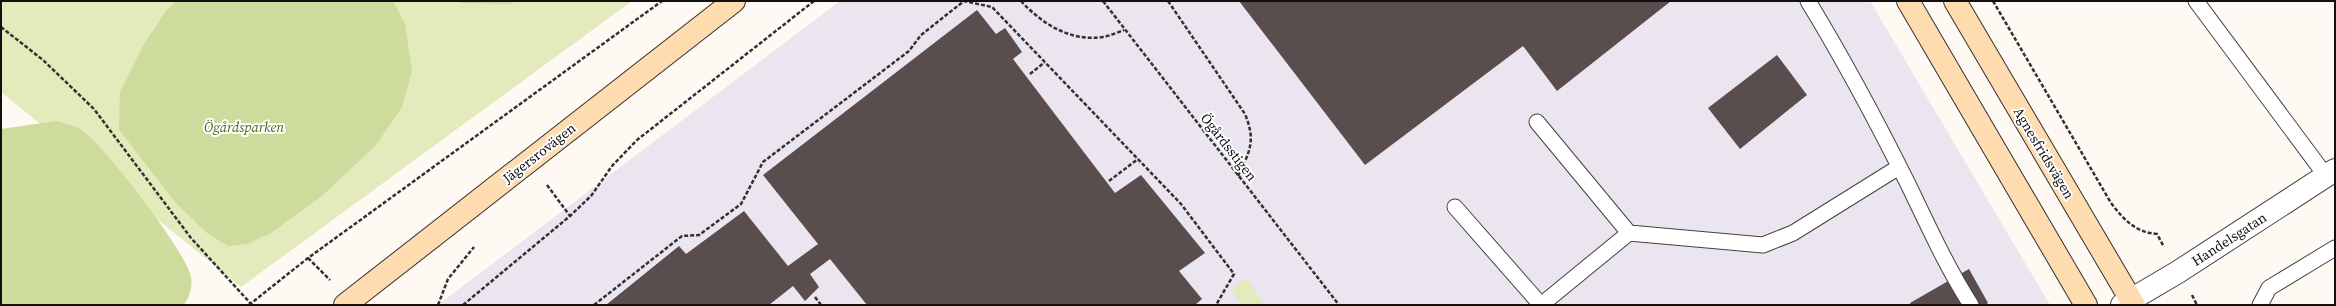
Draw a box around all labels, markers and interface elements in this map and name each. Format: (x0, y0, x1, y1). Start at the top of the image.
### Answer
street label: Agnesfridsvägen (2009, 103, 2080, 203)
street label: Ögårdsstigen (1196, 109, 1262, 186)
park label: Ögårdsparken (204, 117, 284, 137)
street label: Jägersrovägen (497, 118, 580, 189)
street label: Handelsgatan (2188, 207, 2271, 271)

